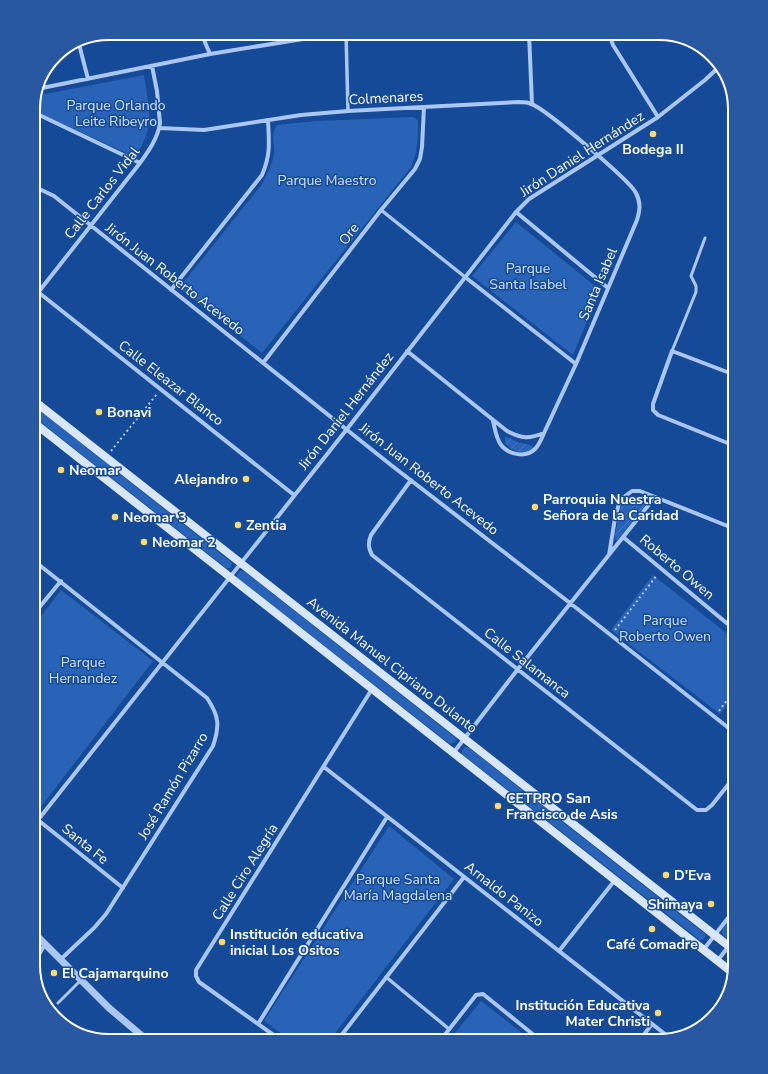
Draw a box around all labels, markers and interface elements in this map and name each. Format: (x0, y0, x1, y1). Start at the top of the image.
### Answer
street label: Colmenares (348, 87, 424, 109)
park label: Parque Orlando Leite Ribeyro (66, 96, 166, 131)
street label: Jirón Daniel Hernández (515, 106, 648, 202)
marker: Bodega II (648, 129, 658, 139)
place label: Bodega II (622, 140, 684, 159)
street label: Calle Carlos Vidal (60, 142, 145, 243)
park label: Parque Maestro (277, 171, 377, 190)
street label: Jirón Juan Roberto Acevedo (101, 218, 249, 340)
street label: Ore (334, 219, 364, 249)
street label: Santa Isabel (574, 244, 622, 323)
park label: Parque Santa Isabel (489, 259, 568, 294)
street label: Calle Eleazar Blanco (115, 336, 228, 430)
street label: Jirón Daniel Hernández (293, 348, 398, 475)
place label: Bonavi (107, 403, 151, 422)
marker: Bonavi (94, 407, 104, 417)
street label: Jirón Juan Roberto Acevedo (355, 418, 503, 540)
place label: Neomar (69, 461, 121, 480)
marker: Neomar (56, 465, 66, 475)
place label: Alejandro (174, 470, 238, 489)
marker: Alejandro (241, 474, 251, 484)
place label: Parroquia Nuestra Señora de la Caridad (543, 490, 679, 525)
marker: Parroquia Nuestra Señora de la Caridad (530, 502, 540, 512)
place label: Neomar 3 (123, 508, 187, 527)
marker: Neomar 3 (110, 512, 120, 522)
place label: Zentia (246, 516, 287, 535)
marker: Zentia (233, 520, 243, 530)
street label: Roberto Owen (636, 530, 718, 604)
place label: Neomar 2 (152, 533, 216, 552)
marker: Neomar 2 (139, 537, 149, 547)
street label: Avenida Manuel Cipriano Dulanto (303, 592, 481, 738)
park label: Parque Roberto Owen (619, 611, 711, 646)
street label: Calle Salamanca (480, 623, 574, 703)
park label: Parque Hernandez (49, 653, 118, 688)
street label: José Ramón Pizarro (133, 729, 213, 844)
place label: CETPRO San Francisco de Asis (506, 789, 618, 824)
marker: CETPRO San Francisco de Asis (493, 801, 503, 811)
street label: Santa Fe (58, 819, 112, 869)
street label: Calle Ciro Alegría (208, 820, 282, 924)
street label: Arnaldo Panizo (461, 857, 548, 931)
place label: D'Eva (674, 866, 711, 885)
park label: Parque Santa María Magdalena (344, 870, 452, 905)
marker: D'Eva (661, 870, 671, 880)
place label: Shimaya (648, 895, 703, 914)
marker: Shimaya (706, 899, 716, 909)
marker: Café Comadre (647, 924, 657, 934)
place label: Institución educativa inicial Los Ositos (230, 925, 364, 960)
place label: Café Comadre (606, 935, 698, 954)
marker: Institución educativa inicial Los Ositos (217, 937, 227, 947)
place label: El Cajamarquino (62, 964, 168, 983)
marker: El Cajamarquino (49, 968, 59, 978)
place label: Institución Educativa Mater Christi (516, 996, 650, 1031)
marker: Institución Educativa Mater Christi (653, 1008, 663, 1018)

